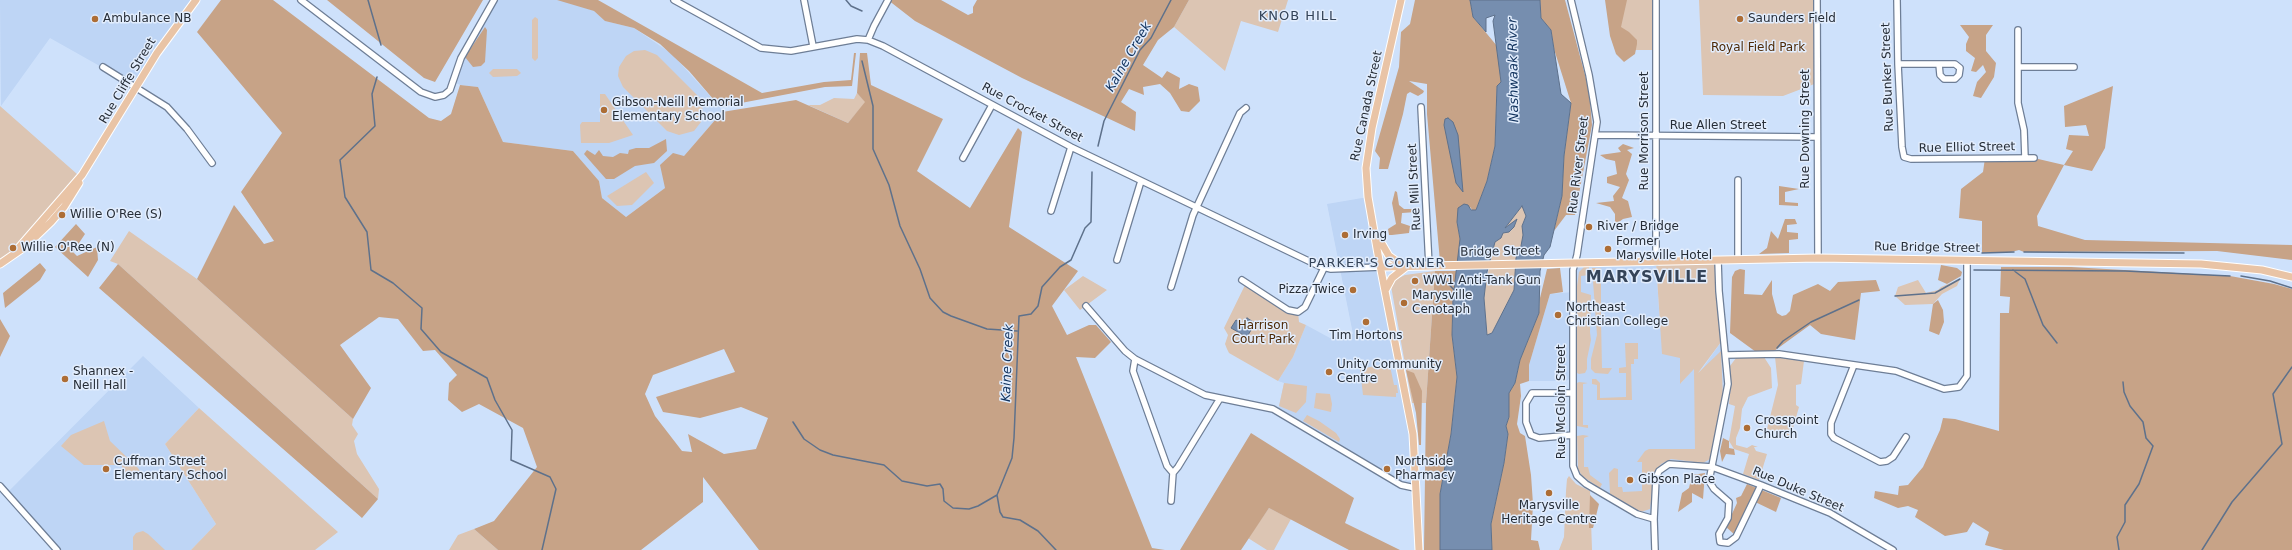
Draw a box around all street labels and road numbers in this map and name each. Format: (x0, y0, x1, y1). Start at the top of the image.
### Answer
street label: Rue Bunker Street (1879, 22, 1897, 132)
street label: Rue Cliffe Street (97, 35, 159, 127)
street label: Rue Canada Street (1348, 49, 1386, 163)
street label: Rue Downing Street (1799, 69, 1813, 189)
street label: Rue Morrison Street (1638, 72, 1652, 190)
street label: Rue Crocket Street (979, 80, 1085, 146)
street label: Rue River Street (1566, 116, 1592, 214)
street label: Rue Allen Street (1670, 119, 1766, 133)
street label: Rue Elliot Street (1919, 140, 2015, 156)
street label: Rue Mill Street (1406, 143, 1424, 231)
street label: Rue Bridge Street (1874, 240, 1980, 256)
street label: Bridge Street (1460, 244, 1540, 260)
street label: Rue McGloin Street (1555, 345, 1569, 459)
street label: Rue Duke Street (1750, 464, 1846, 516)

